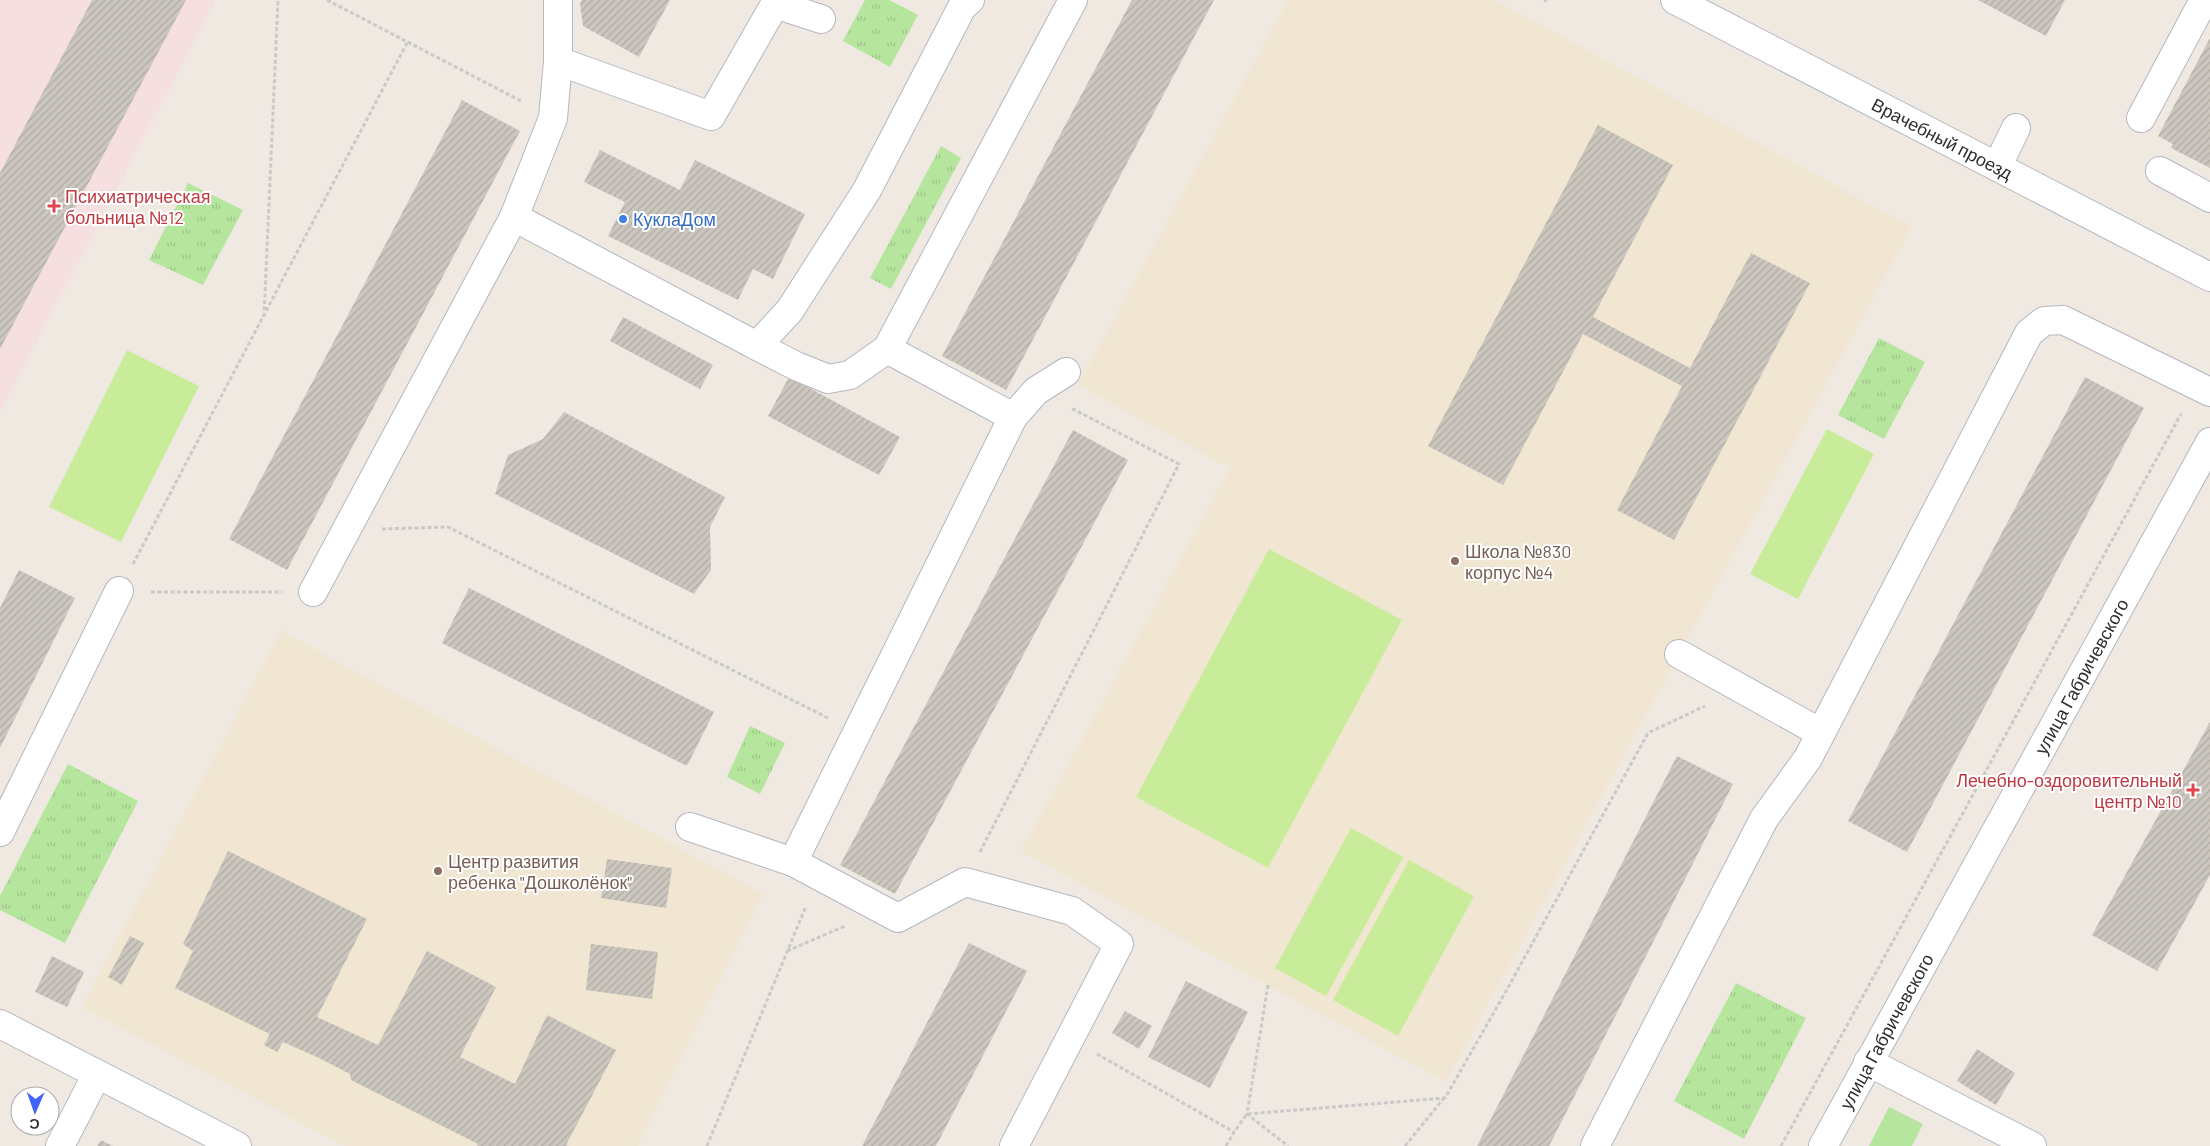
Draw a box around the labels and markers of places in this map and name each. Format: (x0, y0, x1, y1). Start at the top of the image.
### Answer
place label: Психиатрическая больница №12 (65, 185, 210, 228)
marker: Психиатрическая больница №12 (47, 199, 61, 213)
place label: КуклаДом (633, 208, 716, 230)
marker: КуклаДом (617, 213, 629, 225)
place label: Школа №830 корпус №4 (1465, 540, 1571, 583)
marker: Школа №830 корпус №4 (1449, 555, 1461, 567)
place label: Лечебно-оздоровительный центр №10 (1956, 769, 2182, 812)
marker: Лечебно-оздоровительный центр №10 (2186, 783, 2200, 797)
place label: Центр развития ребенка "Дошколёнок" (448, 850, 632, 893)
marker: Центр развития ребенка "Дошколёнок" (432, 865, 444, 877)

